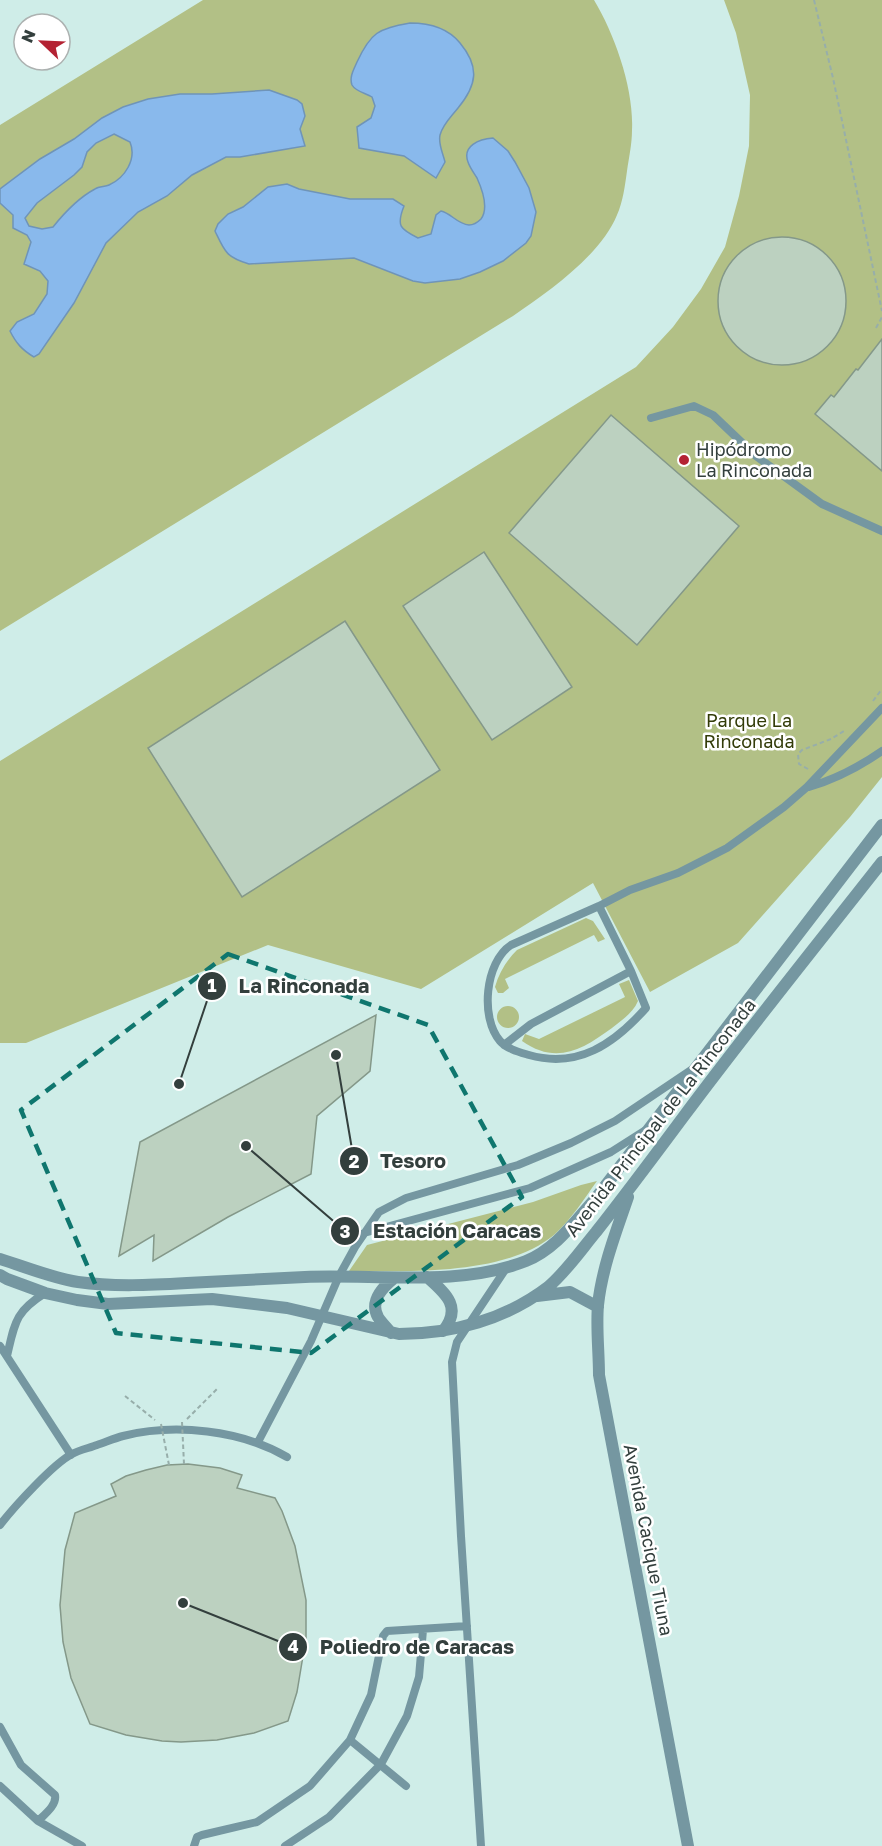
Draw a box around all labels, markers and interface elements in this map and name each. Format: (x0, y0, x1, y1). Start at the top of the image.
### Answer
north arrow (12, 12, 72, 72)
text: N (17, 27, 40, 46)
place label: Hipódromo La Rinconada (696, 438, 812, 481)
marker: Hipódromo La Rinconada (677, 453, 691, 467)
park label: Parque La Rinconada (703, 709, 795, 752)
callout: La Rinconada (197, 967, 382, 1005)
text: La Rinconada (239, 973, 369, 997)
text: 1 (207, 974, 217, 996)
street label: Avenida Principal de La Rinconada (560, 994, 760, 1241)
callout: Tesoro (339, 1142, 458, 1180)
text: Tesoro (380, 1148, 446, 1172)
text: 2 (349, 1150, 360, 1172)
callout: Estación Caracas (330, 1212, 553, 1250)
text: Estación Caracas (373, 1218, 541, 1242)
text: 3 (340, 1220, 351, 1242)
street label: Avenida Cacique Tiuna (620, 1442, 678, 1638)
callout: Poliedro de Caracas (278, 1628, 526, 1666)
text: Poliedro de Caracas (320, 1634, 514, 1658)
text: 4 (287, 1635, 299, 1657)

